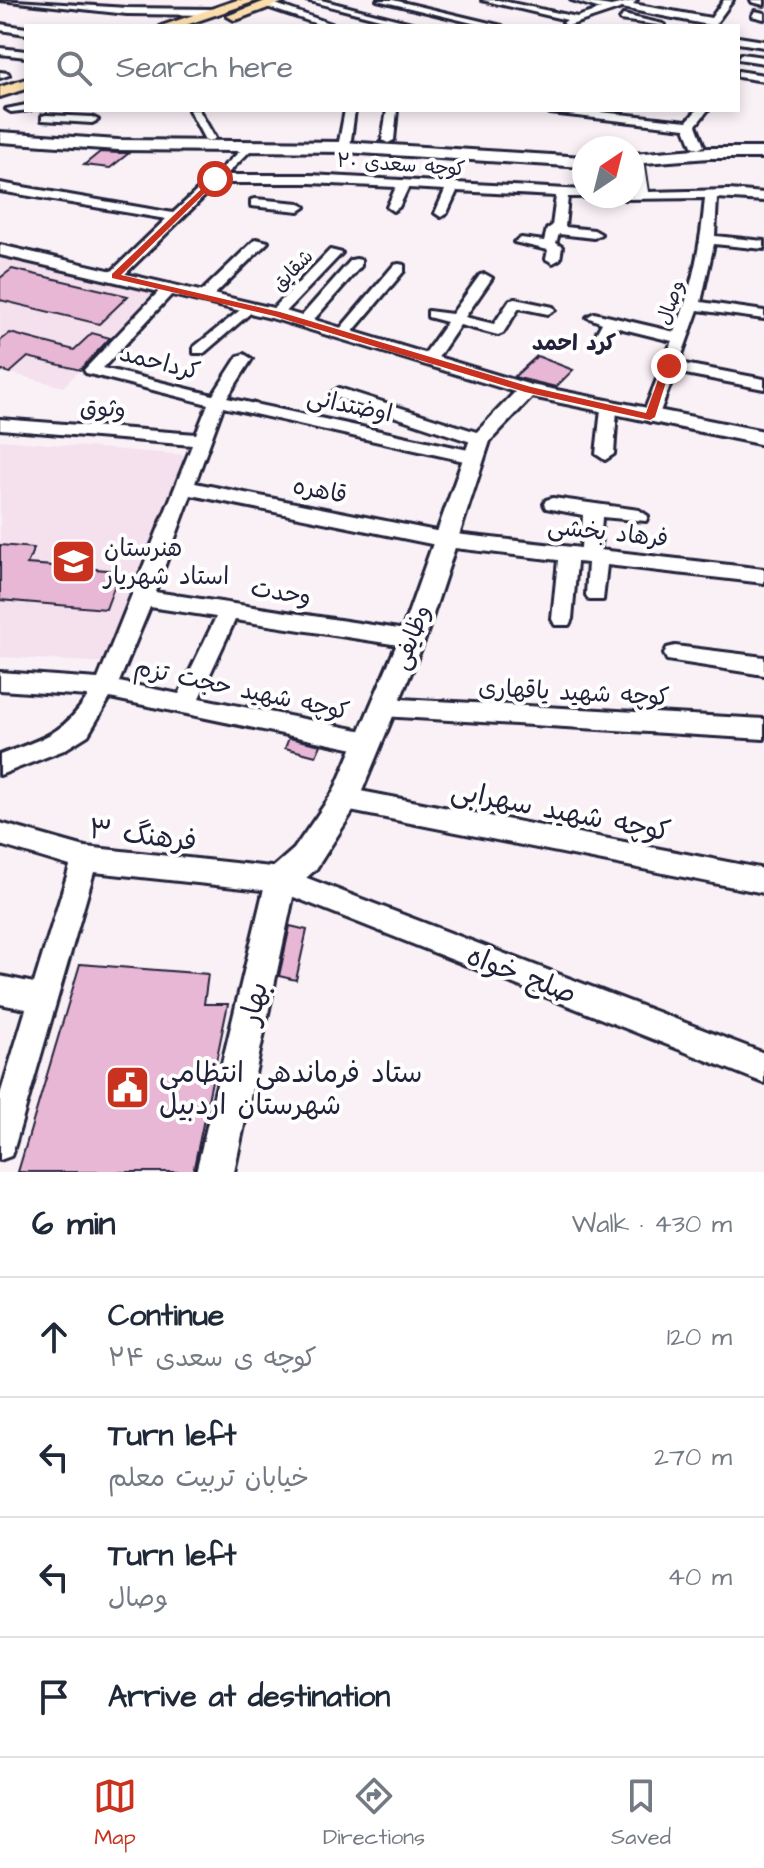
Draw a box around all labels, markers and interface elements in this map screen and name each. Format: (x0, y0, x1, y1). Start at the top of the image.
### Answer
search box (24, 24, 740, 112)
icon: search (52, 46, 96, 90)
text: Search here (116, 47, 293, 89)
north arrow (572, 136, 644, 208)
street label: کوچه سعدی ۲۰ (336, 147, 466, 183)
route start (197, 161, 233, 197)
street label: شقایق (266, 243, 320, 298)
street label: وصال (650, 276, 692, 329)
district label: کرد احمد (532, 328, 616, 359)
street label: کرداحمد (116, 337, 204, 389)
route end (651, 348, 687, 384)
street label: اوضندانی (304, 380, 396, 432)
street label: وثوق (79, 390, 127, 428)
street label: قاهره (290, 469, 350, 513)
street label: فرهاد بخشی (546, 510, 670, 556)
place label: هنرستان استاد شهریار (102, 532, 229, 594)
school or university icon: هنرستان استاد شهریار (49, 538, 97, 586)
street label: وحدت (248, 571, 314, 615)
street label: وظایفی (384, 600, 440, 675)
street label: کوچه شهید حجت تزم (131, 651, 352, 729)
street label: کوچه شهید یاقهاری (478, 671, 670, 715)
street label: کوچه شهید سهرابی (448, 771, 674, 852)
street label: فرهنگ ۳ (87, 810, 199, 861)
street label: صلح خواه (461, 937, 582, 1014)
street label: بهار (230, 978, 278, 1030)
place label: ستاد فرماندهی انتظامی شهرستان اردبیل (159, 1054, 422, 1125)
public building icon: ستاد فرماندهی انتظامی شهرستان اردبیل (104, 1064, 152, 1112)
text: 6 min (32, 1200, 116, 1248)
text: Walk · 430 m (572, 1206, 732, 1242)
text: Continue (108, 1295, 224, 1337)
icon: ahead (32, 1315, 76, 1359)
text: 120 m (667, 1319, 732, 1355)
text: کوچه ی سعدی ۲۴ (108, 1340, 317, 1376)
text: Turn left (108, 1415, 236, 1457)
icon: left (32, 1435, 76, 1479)
text: 270 m (654, 1439, 732, 1475)
text: خیابان تربیت معلم (108, 1460, 309, 1496)
text: Turn left (108, 1535, 236, 1577)
icon: left (32, 1555, 76, 1599)
text: 40 m (667, 1559, 732, 1595)
text: وصال (108, 1580, 169, 1616)
icon: arrive (32, 1675, 76, 1719)
text: Arrive at destination (108, 1676, 390, 1718)
tab: Map (93, 1774, 137, 1853)
tab: Directions (323, 1774, 425, 1853)
tab: Saved (611, 1774, 671, 1853)

